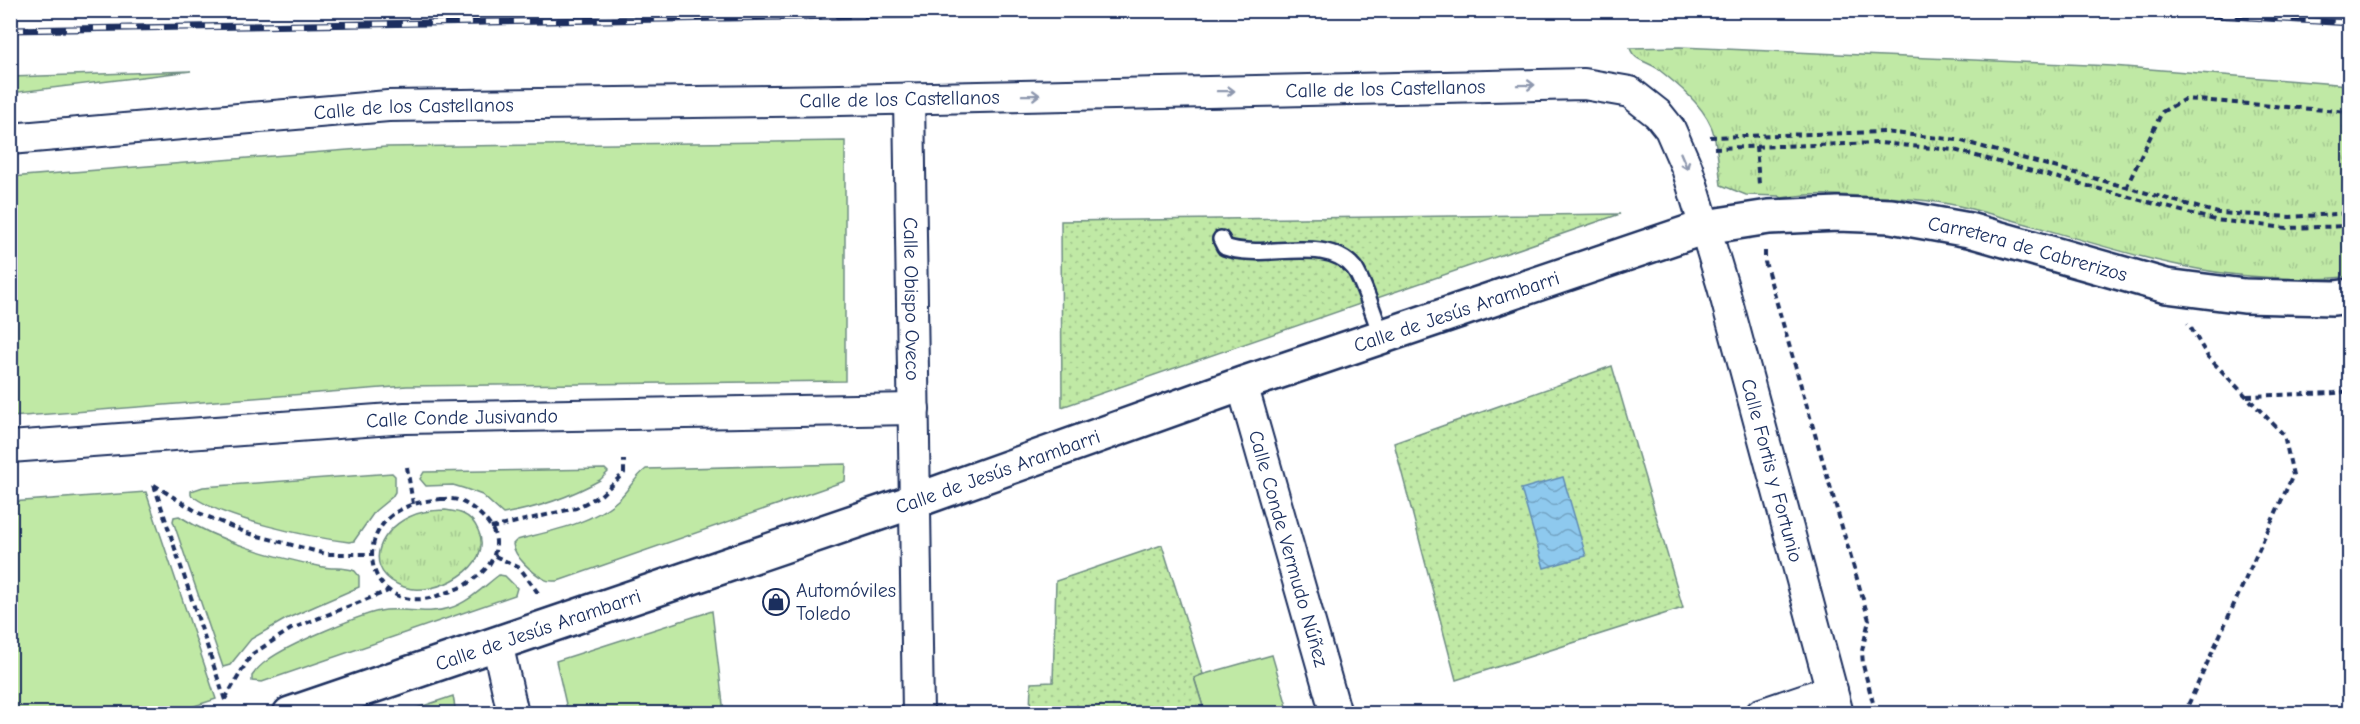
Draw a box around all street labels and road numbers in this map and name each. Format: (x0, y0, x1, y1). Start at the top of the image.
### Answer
street label: Calle de los Castellanos (1285, 75, 1486, 102)
street label: Calle de los Castellanos (799, 85, 1000, 112)
street label: Calle de los Castellanos (313, 93, 514, 124)
street label: Carretera de Cabrerizos (1926, 211, 2130, 286)
street label: Calle Obispo Oveco (899, 217, 925, 381)
street label: Calle de Jesús Arambarri (1351, 266, 1562, 357)
street label: Calle Fortis y Fortunio (1737, 376, 1808, 565)
street label: Calle Conde Jusivando (365, 404, 558, 432)
street label: Calle de Jesús Arambarri (892, 424, 1103, 518)
street label: Calle Conde Vermudo Núñez (1244, 428, 1334, 670)
street label: Calle de Jesús Arambarri (432, 584, 644, 675)

